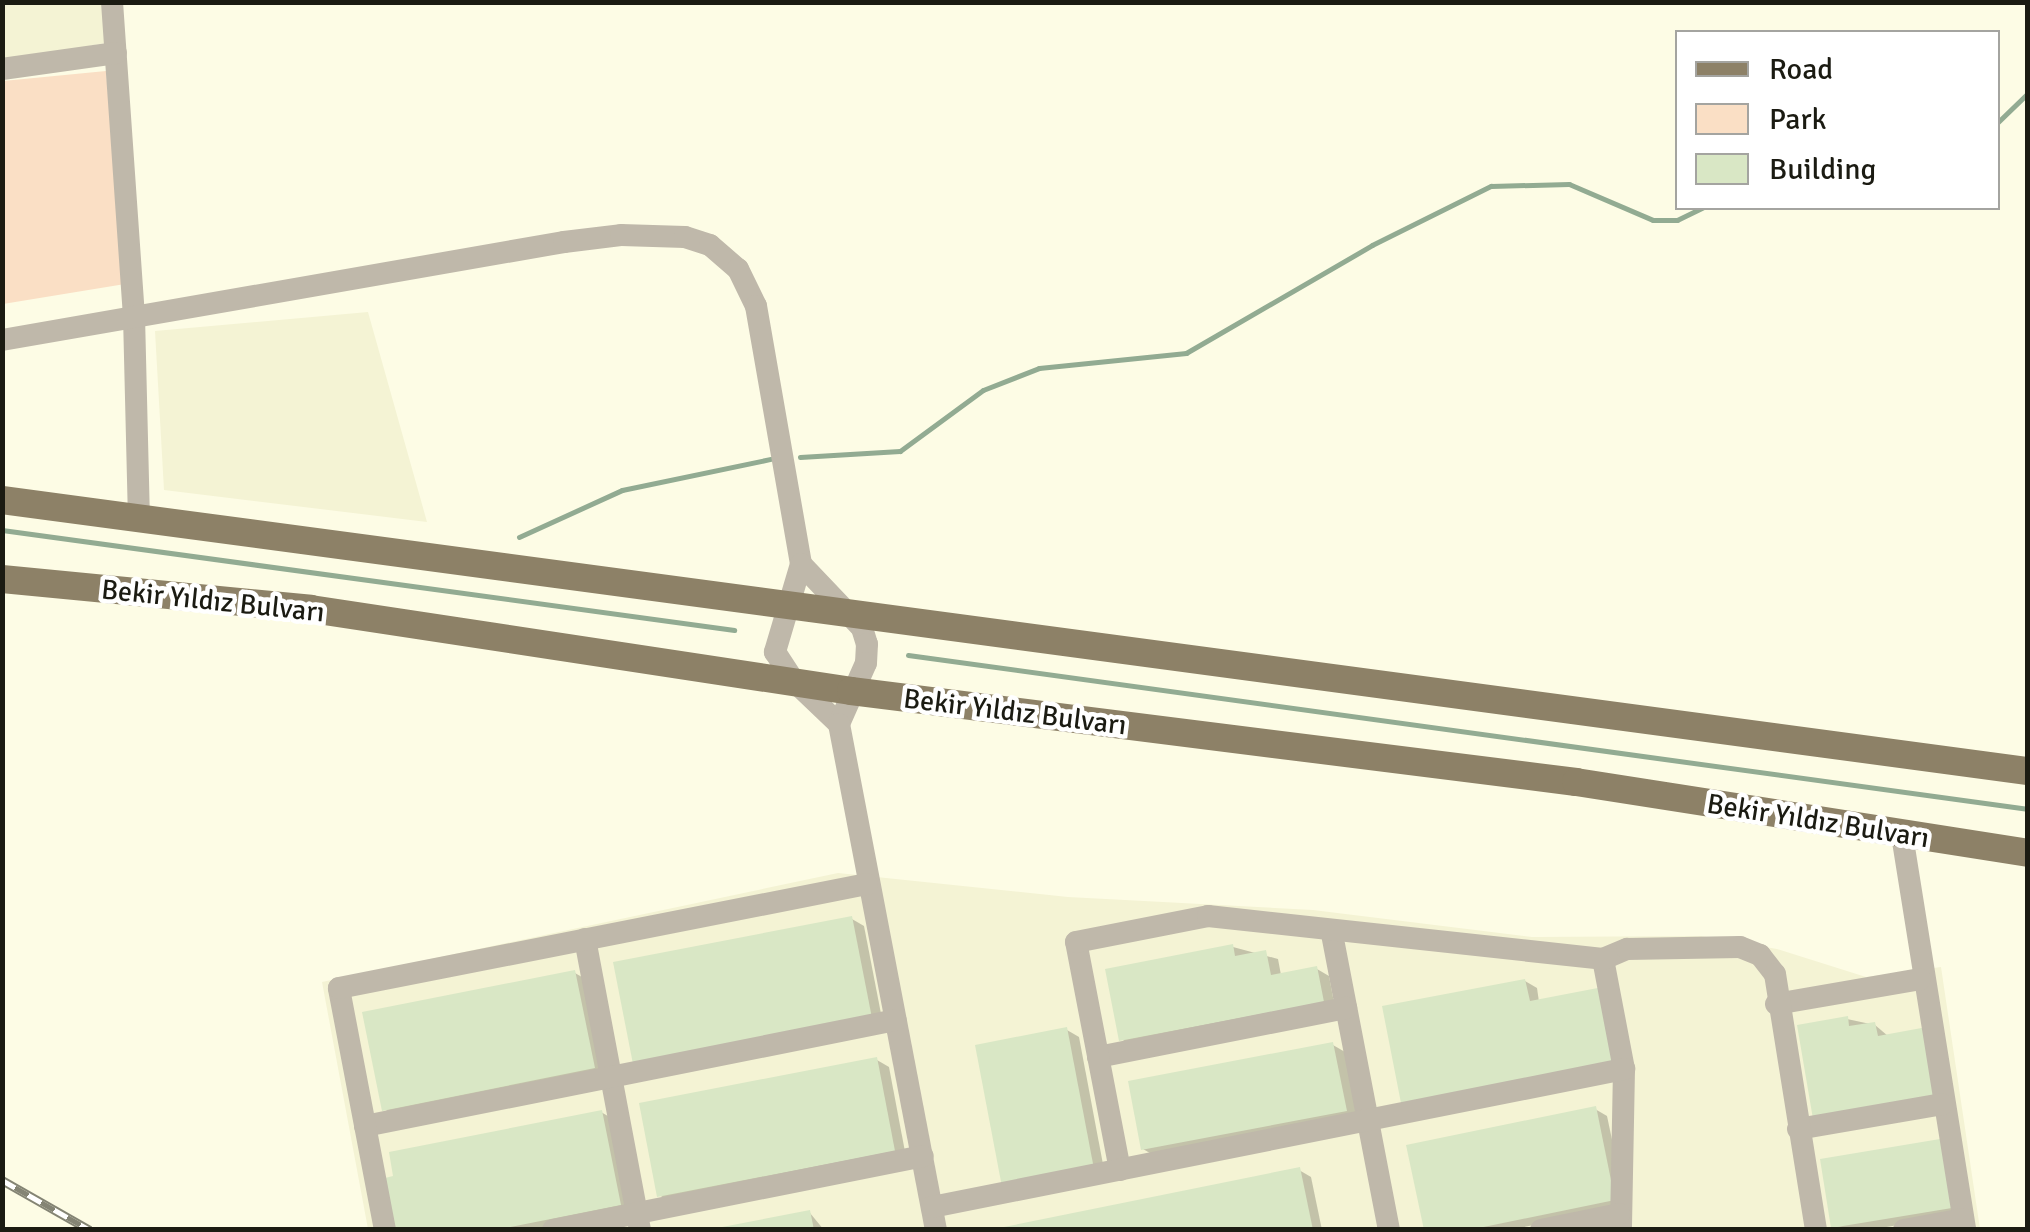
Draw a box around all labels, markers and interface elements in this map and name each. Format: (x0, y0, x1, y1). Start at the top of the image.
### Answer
legend (1675, 30, 2000, 210)
text: Road (1769, 51, 1833, 88)
text: Park (1769, 101, 1827, 138)
text: Building (1769, 151, 1876, 188)
street label: Bekir Yıldız Bulvarı (100, 573, 326, 629)
street label: Bekir Yıldız Bulvarı (902, 682, 1128, 742)
street label: Bekir Yıldız Bulvarı (1705, 787, 1931, 855)

